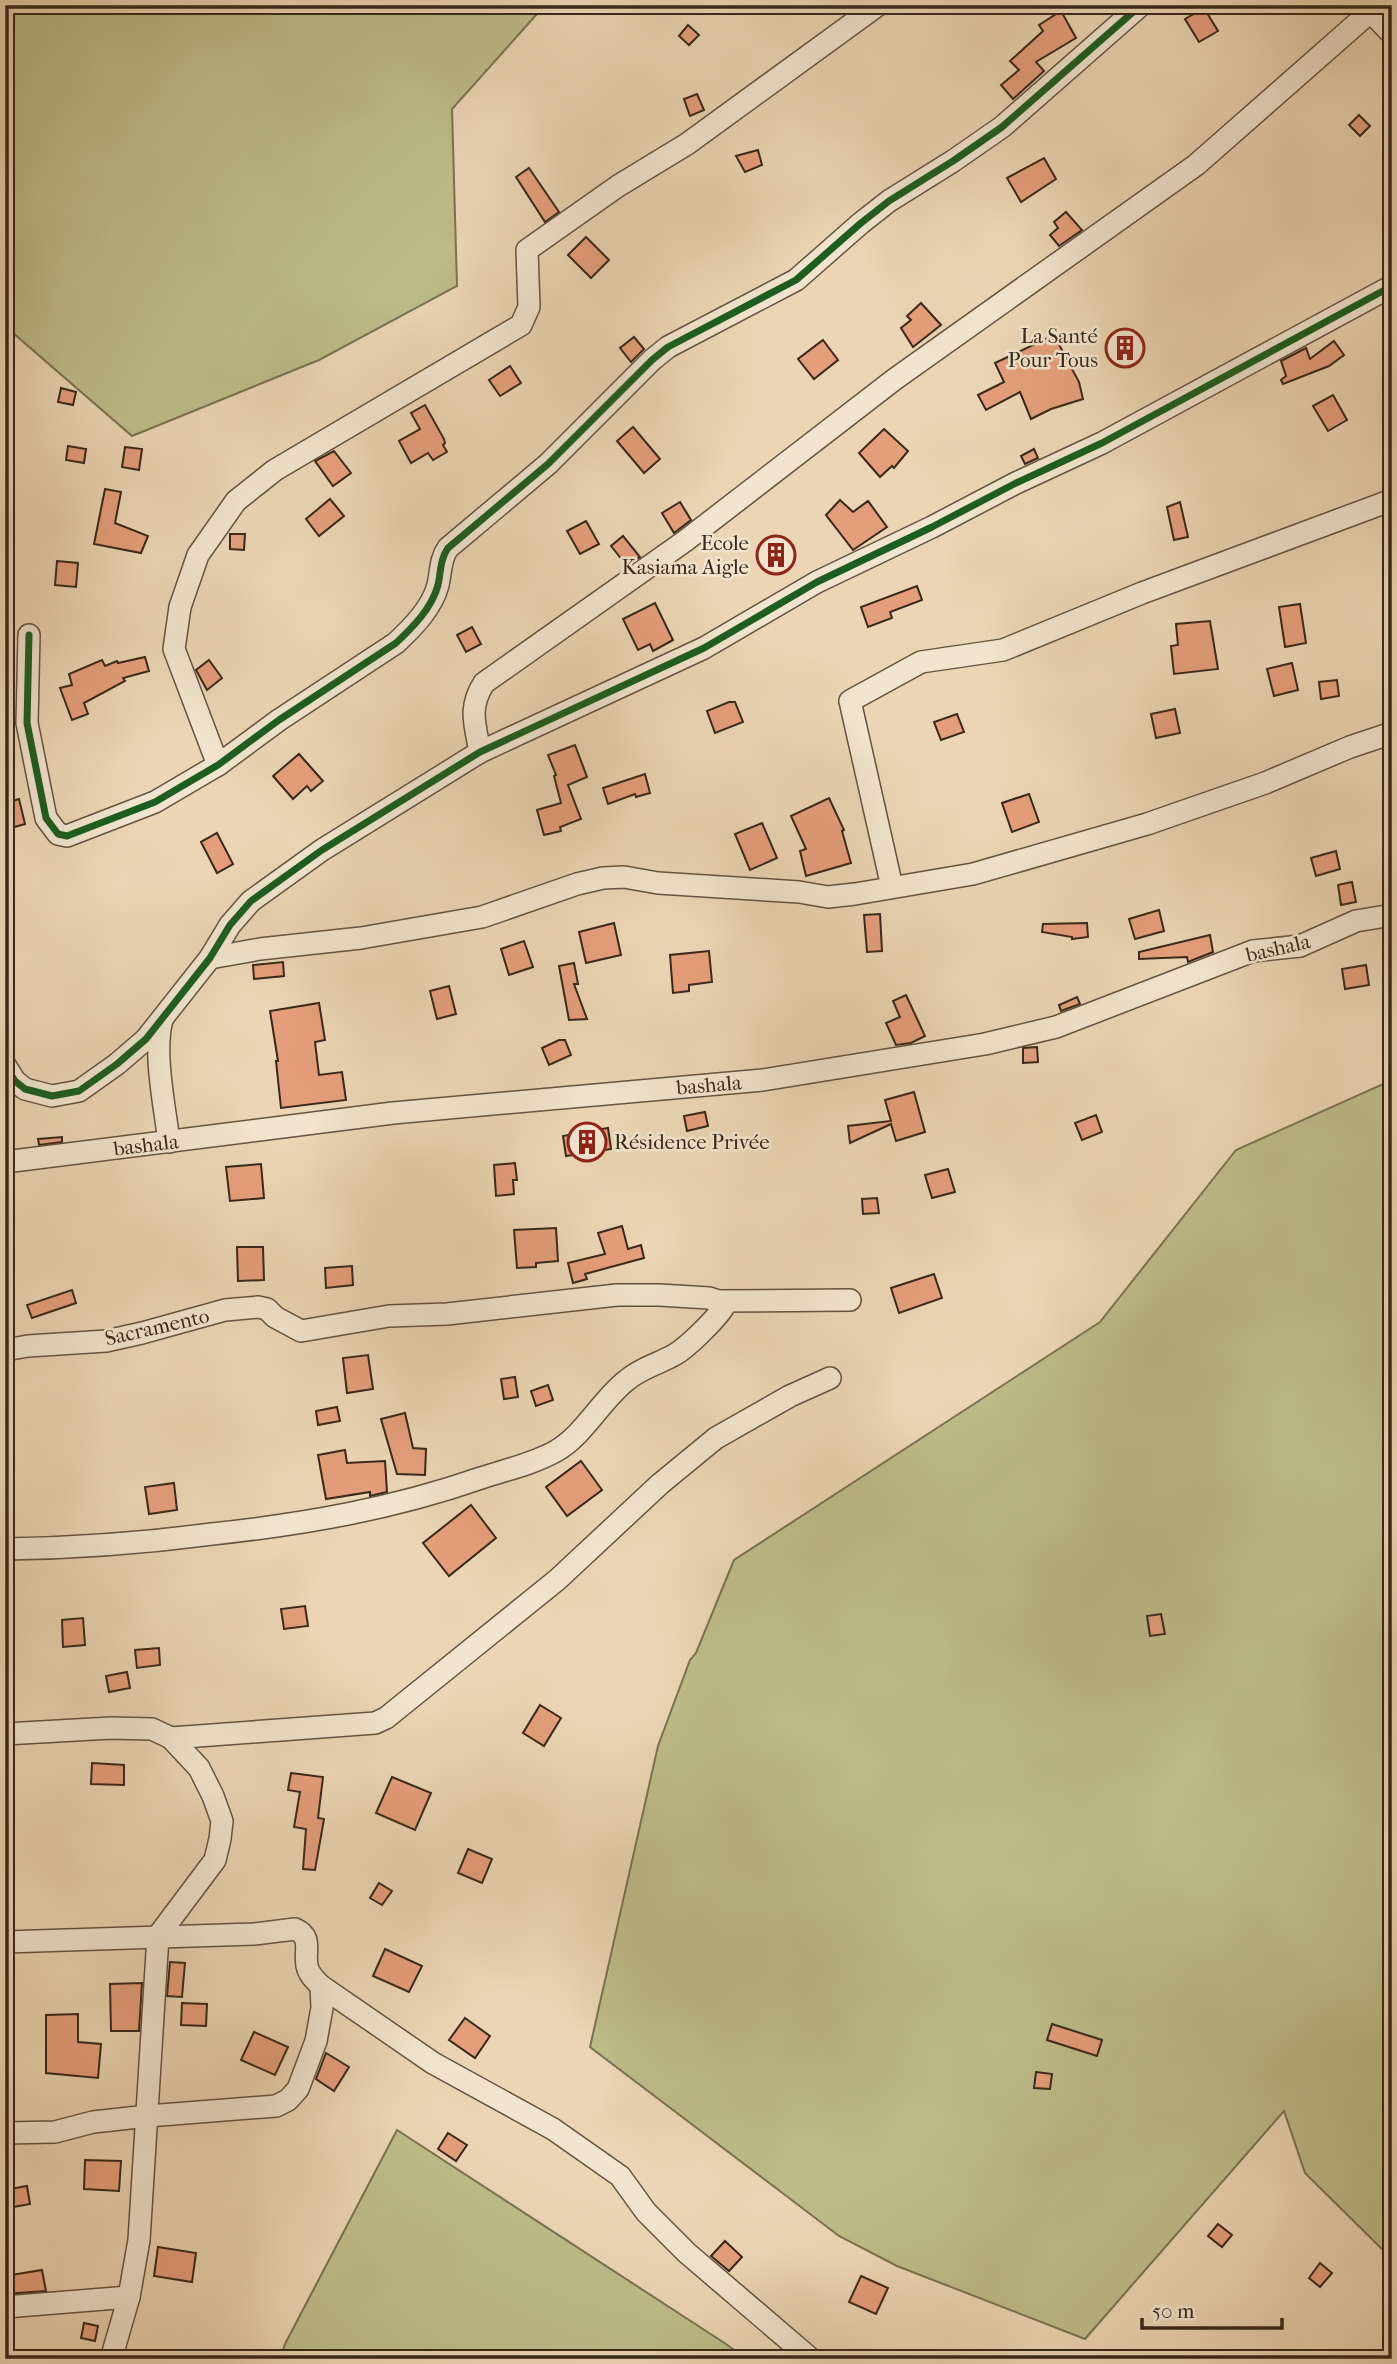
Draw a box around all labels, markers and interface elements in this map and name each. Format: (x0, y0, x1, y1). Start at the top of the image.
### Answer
place label: La Santé Pour Tous (1008, 324, 1098, 372)
building icon: La Santé Pour Tous (1104, 327, 1146, 369)
place label: Ecole Kasiama Aigle (621, 531, 749, 579)
building icon: Ecole Kasiama Aigle (755, 534, 797, 576)
street label: bashala (1242, 929, 1313, 967)
street label: bashala (674, 1070, 743, 1100)
building icon: Résidence Privée (566, 1121, 608, 1163)
street label: bashala (111, 1129, 180, 1161)
place label: Résidence Privée (614, 1130, 770, 1154)
street label: Sacramento (102, 1303, 212, 1351)
scale bar (1142, 2287, 1282, 2331)
text: 50 m (1152, 2299, 1195, 2323)

